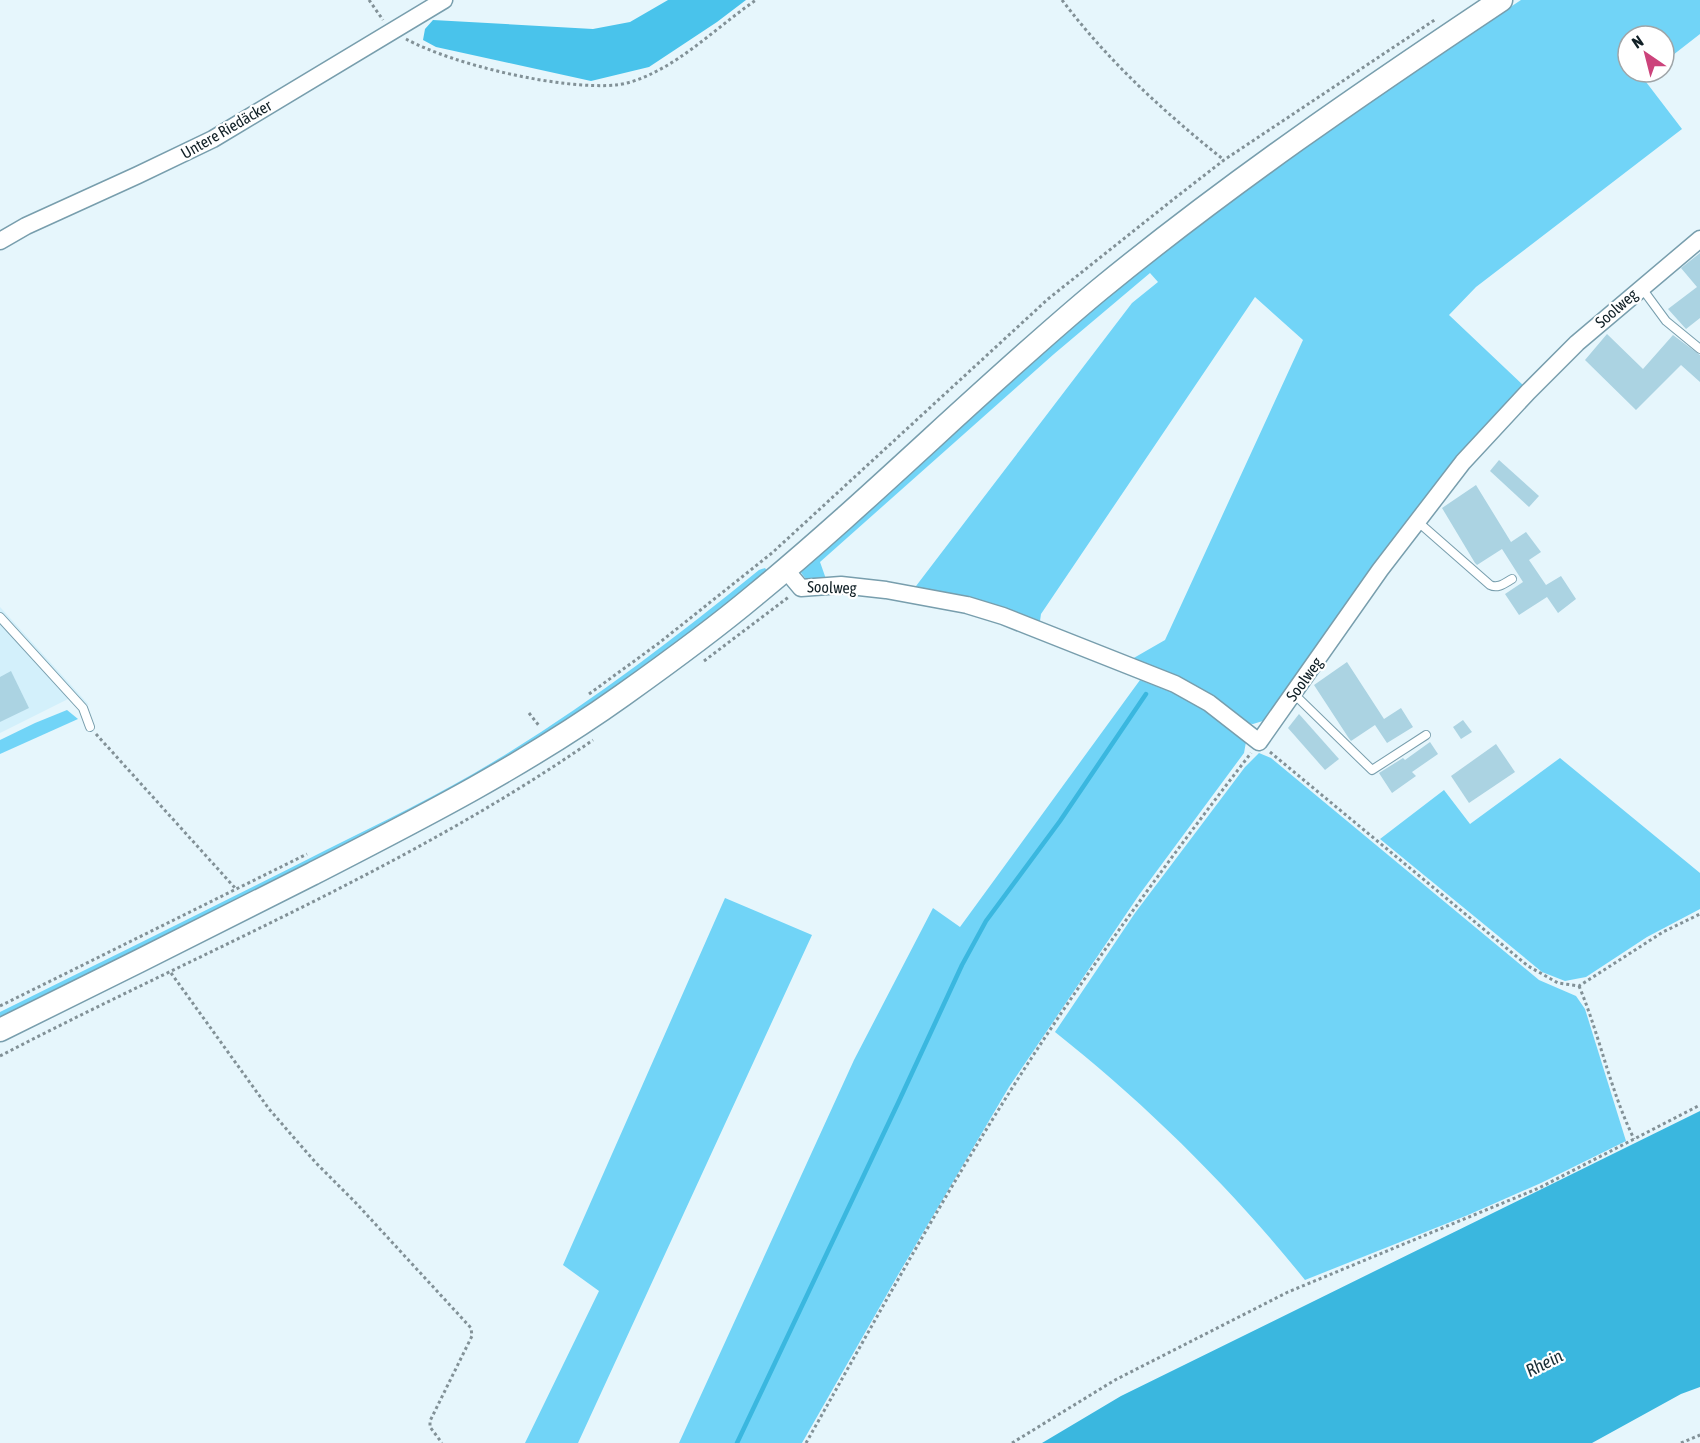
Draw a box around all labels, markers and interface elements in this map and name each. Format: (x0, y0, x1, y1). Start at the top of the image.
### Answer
north arrow (1616, 24, 1676, 84)
text: N (1628, 32, 1646, 52)
street label: Untere Riedäcker (178, 96, 275, 162)
street label: Soolweg (1591, 285, 1641, 332)
street label: Soolweg (807, 577, 857, 598)
street label: Soolweg (1282, 654, 1327, 705)
water label: Rhein (1522, 1345, 1566, 1381)

